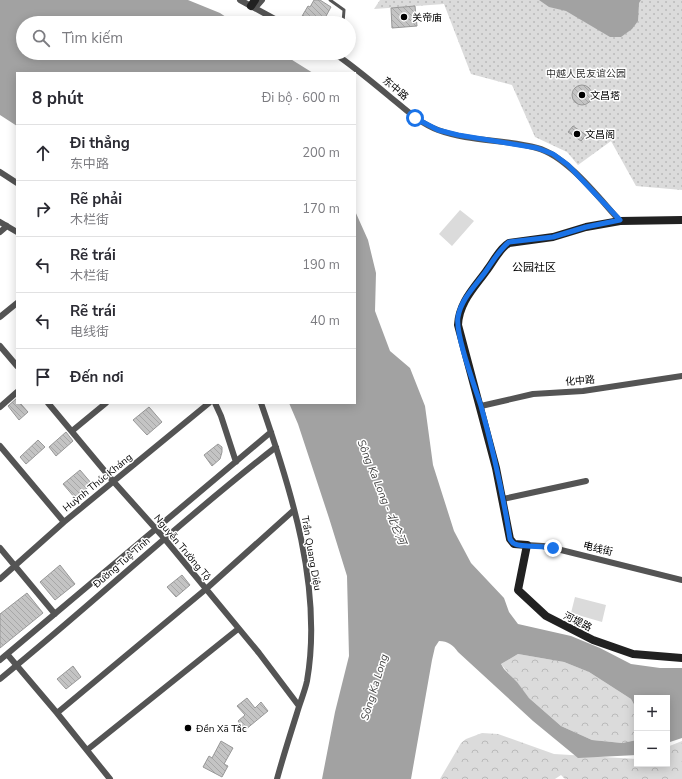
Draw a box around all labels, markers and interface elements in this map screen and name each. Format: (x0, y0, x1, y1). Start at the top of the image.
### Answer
place label: 关帝庙 (412, 11, 442, 25)
marker: 关帝庙 (399, 12, 409, 22)
search box (16, 16, 356, 60)
icon: search (30, 27, 52, 49)
text: Tìm kiếm (62, 28, 123, 48)
park label: 中越人民友谊公园 (546, 67, 626, 81)
street label: 东中路 (379, 74, 411, 104)
text: 8 phút (32, 87, 83, 110)
text: Đi bộ · 600 m (262, 89, 340, 107)
place label: 文昌塔 (590, 89, 620, 103)
marker: 文昌塔 (577, 90, 587, 100)
route start (406, 109, 424, 127)
place label: 文昌阁 (585, 128, 615, 142)
marker: 文昌阁 (572, 129, 582, 139)
text: Đi thẳng (70, 133, 130, 153)
icon: ahead (32, 142, 54, 164)
text: 200 m (302, 144, 340, 162)
text: 东中路 (70, 155, 109, 173)
text: Rẽ phải (70, 189, 122, 209)
icon: right (32, 198, 54, 220)
text: 170 m (302, 200, 340, 218)
text: 木栏街 (70, 211, 109, 229)
text: Rẽ trái (70, 245, 116, 265)
icon: left (32, 254, 54, 276)
text: 190 m (302, 256, 340, 274)
district label: 公园社区 (512, 260, 556, 275)
text: 木栏街 (70, 267, 109, 285)
text: Rẽ trái (70, 301, 116, 321)
icon: left (32, 310, 54, 332)
text: 40 m (310, 312, 340, 330)
text: 电线街 (70, 323, 109, 341)
icon: arrive (32, 366, 54, 388)
text: Đến nơi (70, 367, 124, 387)
street label: 化中路 (565, 373, 596, 389)
water label: Sông Ka Long - 北仑河 (354, 437, 410, 549)
street label: Huỳnh Thúc Kháng (60, 450, 135, 515)
street label: Nguyễn Trường Tộ (150, 512, 214, 584)
street label: Trần Quang Diệu (298, 515, 324, 592)
street label: Đường Tuệ Tĩnh (89, 534, 153, 592)
route end (544, 539, 562, 557)
street label: 电线街 (582, 539, 614, 559)
street label: 河堤路 (561, 609, 594, 635)
water label: Sông Ka Long (357, 652, 392, 722)
map controls (634, 695, 670, 767)
button: + (634, 695, 670, 731)
place label: Đền Xã Tắc (195, 722, 247, 736)
marker: Đền Xã Tắc (183, 723, 193, 733)
button: − (634, 731, 670, 767)

